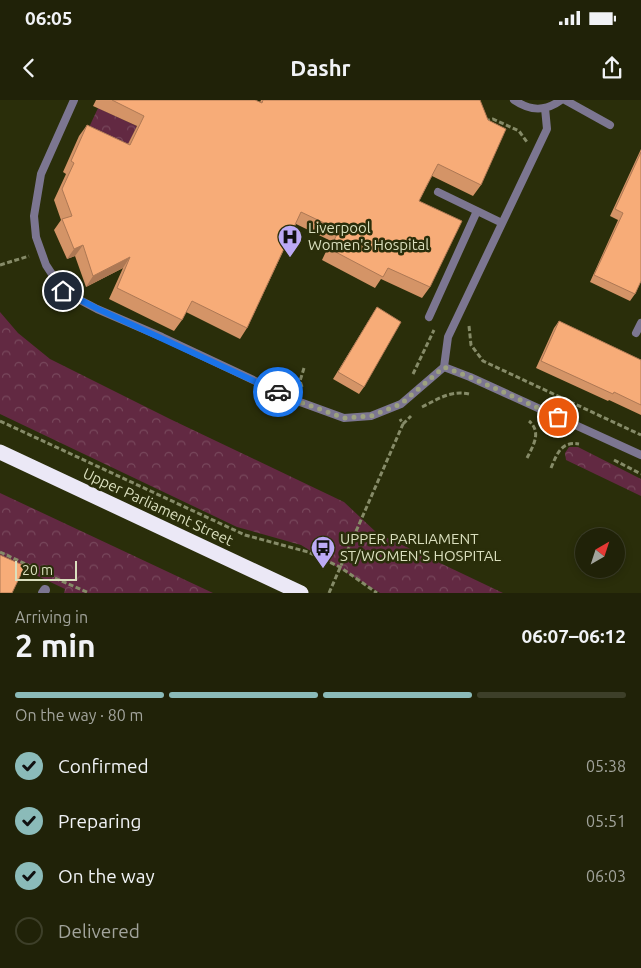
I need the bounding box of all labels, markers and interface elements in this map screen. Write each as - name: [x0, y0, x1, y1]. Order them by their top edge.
- text: 06:05: [25, 7, 73, 29]
- icon: back: [15, 54, 43, 82]
- icon: share: [598, 54, 626, 82]
- text: Dashr: [290, 55, 351, 80]
- place label: Liverpool Women's Hospital: [308, 219, 429, 253]
- hospital icon: Liverpool Women's Hospital: [277, 224, 303, 258]
- pin: [42, 270, 84, 312]
- icon: home: [49, 277, 77, 305]
- courier: [253, 367, 303, 417]
- icon: car: [264, 378, 292, 406]
- pin: [537, 396, 579, 438]
- icon: bag: [544, 403, 572, 431]
- street label: Upper Parliament Street: [80, 464, 236, 549]
- north arrow: [575, 528, 625, 578]
- map controls: [575, 528, 625, 578]
- place label: UPPER PARLIAMENT ST/WOMEN'S HOSPITAL: [340, 530, 501, 564]
- bus stop icon: UPPER PARLIAMENT ST/WOMEN'S HOSPITAL: [310, 535, 336, 569]
- scale bar: [15, 558, 78, 581]
- text: 20 m: [22, 562, 53, 578]
- text: Arriving in: [15, 608, 88, 626]
- text: 06:07–06:12: [521, 625, 626, 647]
- text: 2 min: [15, 627, 96, 663]
- text: On the way · 80 m: [15, 706, 143, 724]
- icon: check: [15, 752, 43, 780]
- text: Confirmed: [58, 755, 149, 777]
- text: 05:38: [586, 757, 626, 775]
- icon: check: [15, 807, 43, 835]
- text: Preparing: [58, 810, 142, 832]
- text: 05:51: [586, 812, 626, 830]
- icon: check: [15, 862, 43, 890]
- text: On the way: [58, 865, 155, 887]
- text: 06:03: [586, 867, 626, 885]
- text: Delivered: [58, 920, 140, 942]

